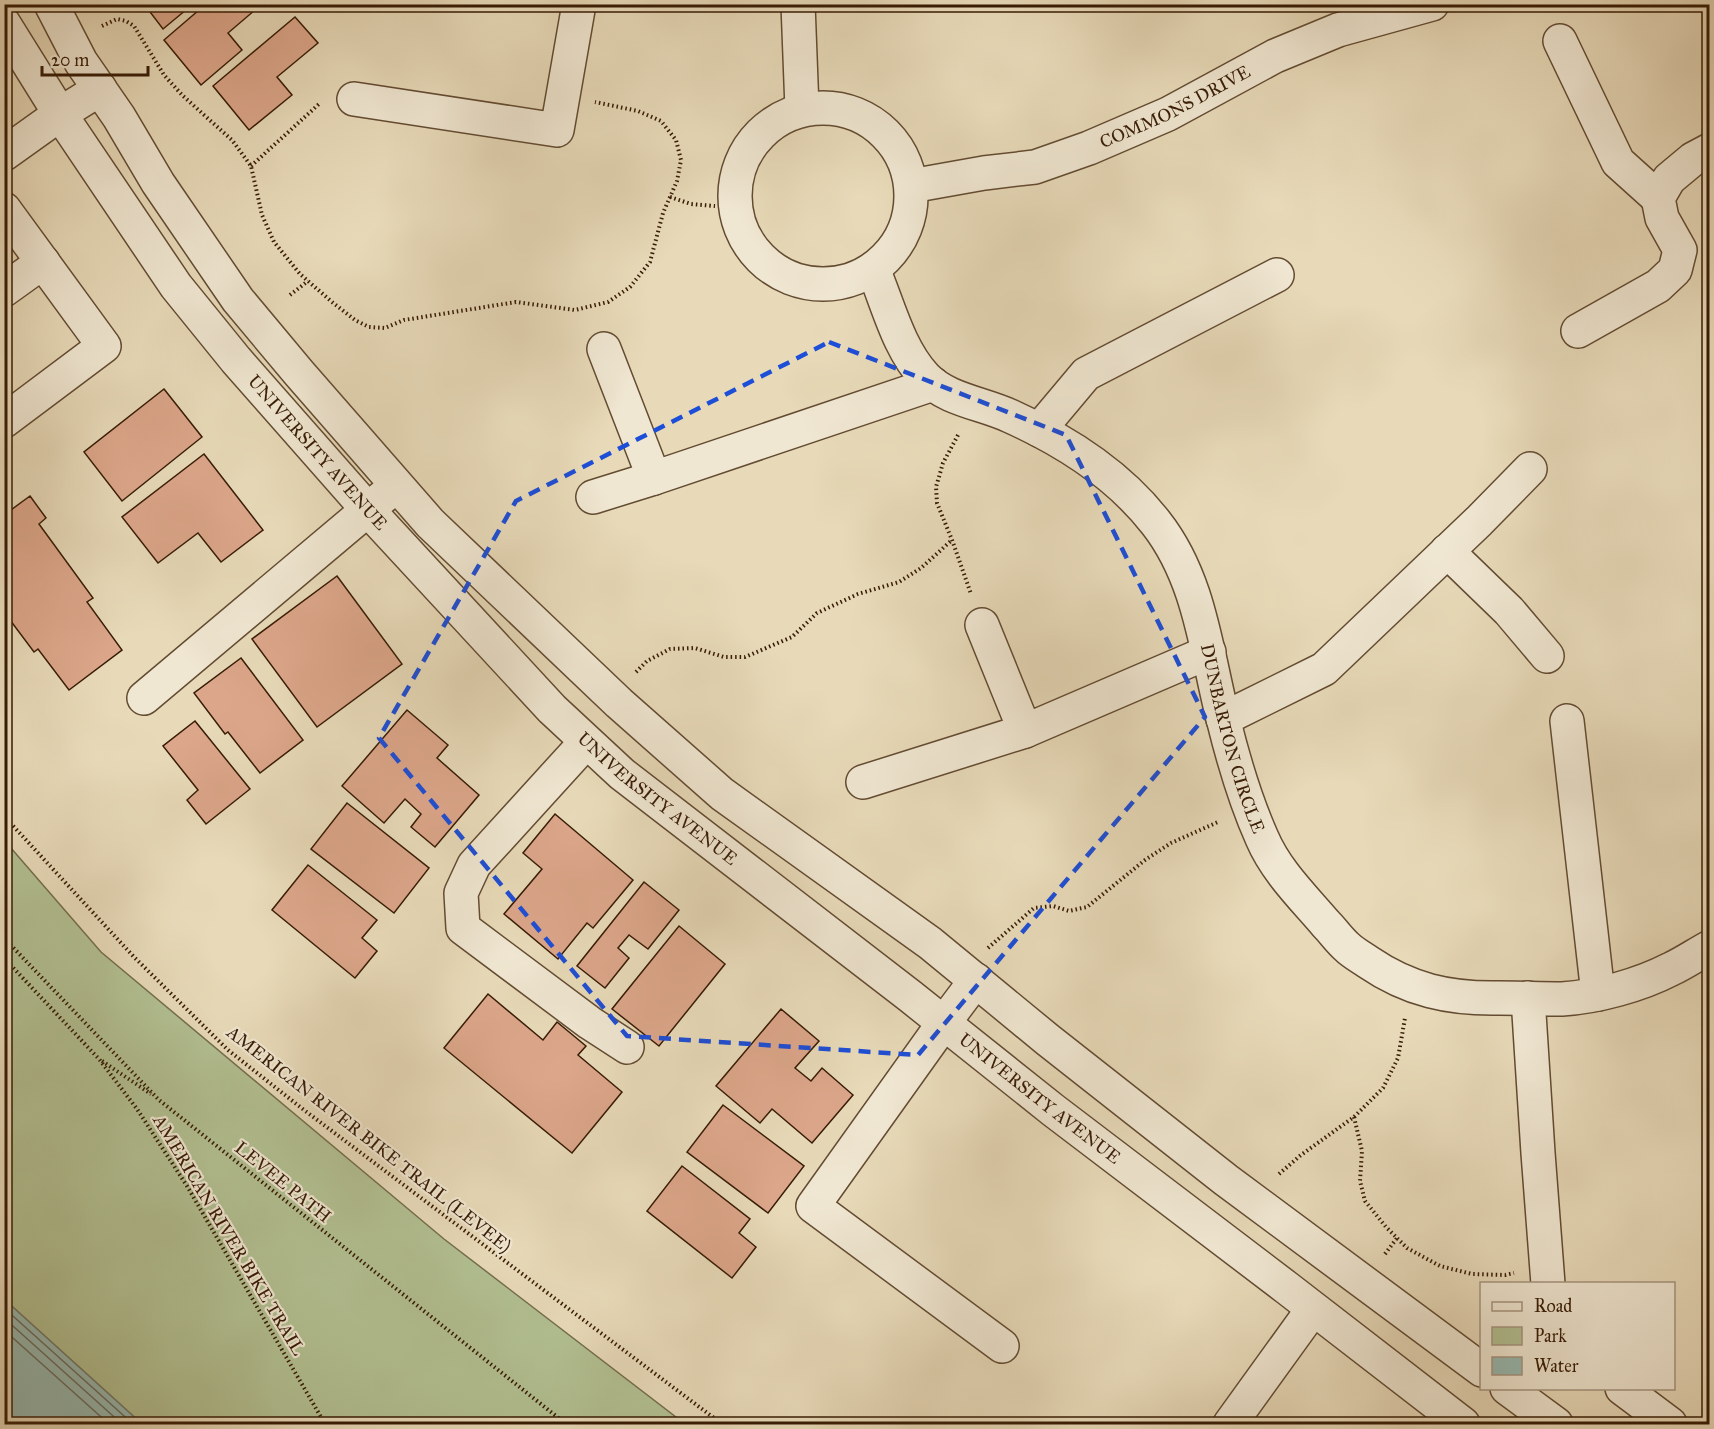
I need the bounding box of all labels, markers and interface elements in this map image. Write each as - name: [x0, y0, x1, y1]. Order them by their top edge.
- scale bar: [42, 39, 148, 77]
- text: 20 m: [51, 49, 89, 71]
- street label: COMMONS DRIVE: [1096, 60, 1254, 153]
- street label: UNIVERSITY AVENUE: [243, 370, 392, 535]
- street label: DUNBARTON CIRCLE: [1196, 642, 1270, 837]
- street label: UNIVERSITY AVENUE: [573, 727, 742, 870]
- street label: AMERICAN RIVER BIKE TRAIL (LEVEE): [222, 1021, 516, 1257]
- street label: UNIVERSITY AVENUE: [954, 1028, 1125, 1169]
- street label: AMERICAN RIVER BIKE TRAIL: [148, 1111, 310, 1359]
- street label: LEVEE PATH: [230, 1136, 336, 1228]
- legend: [1480, 1282, 1675, 1390]
- text: Road: [1534, 1295, 1572, 1317]
- text: Park: [1534, 1325, 1567, 1347]
- text: Water: [1534, 1355, 1579, 1377]

